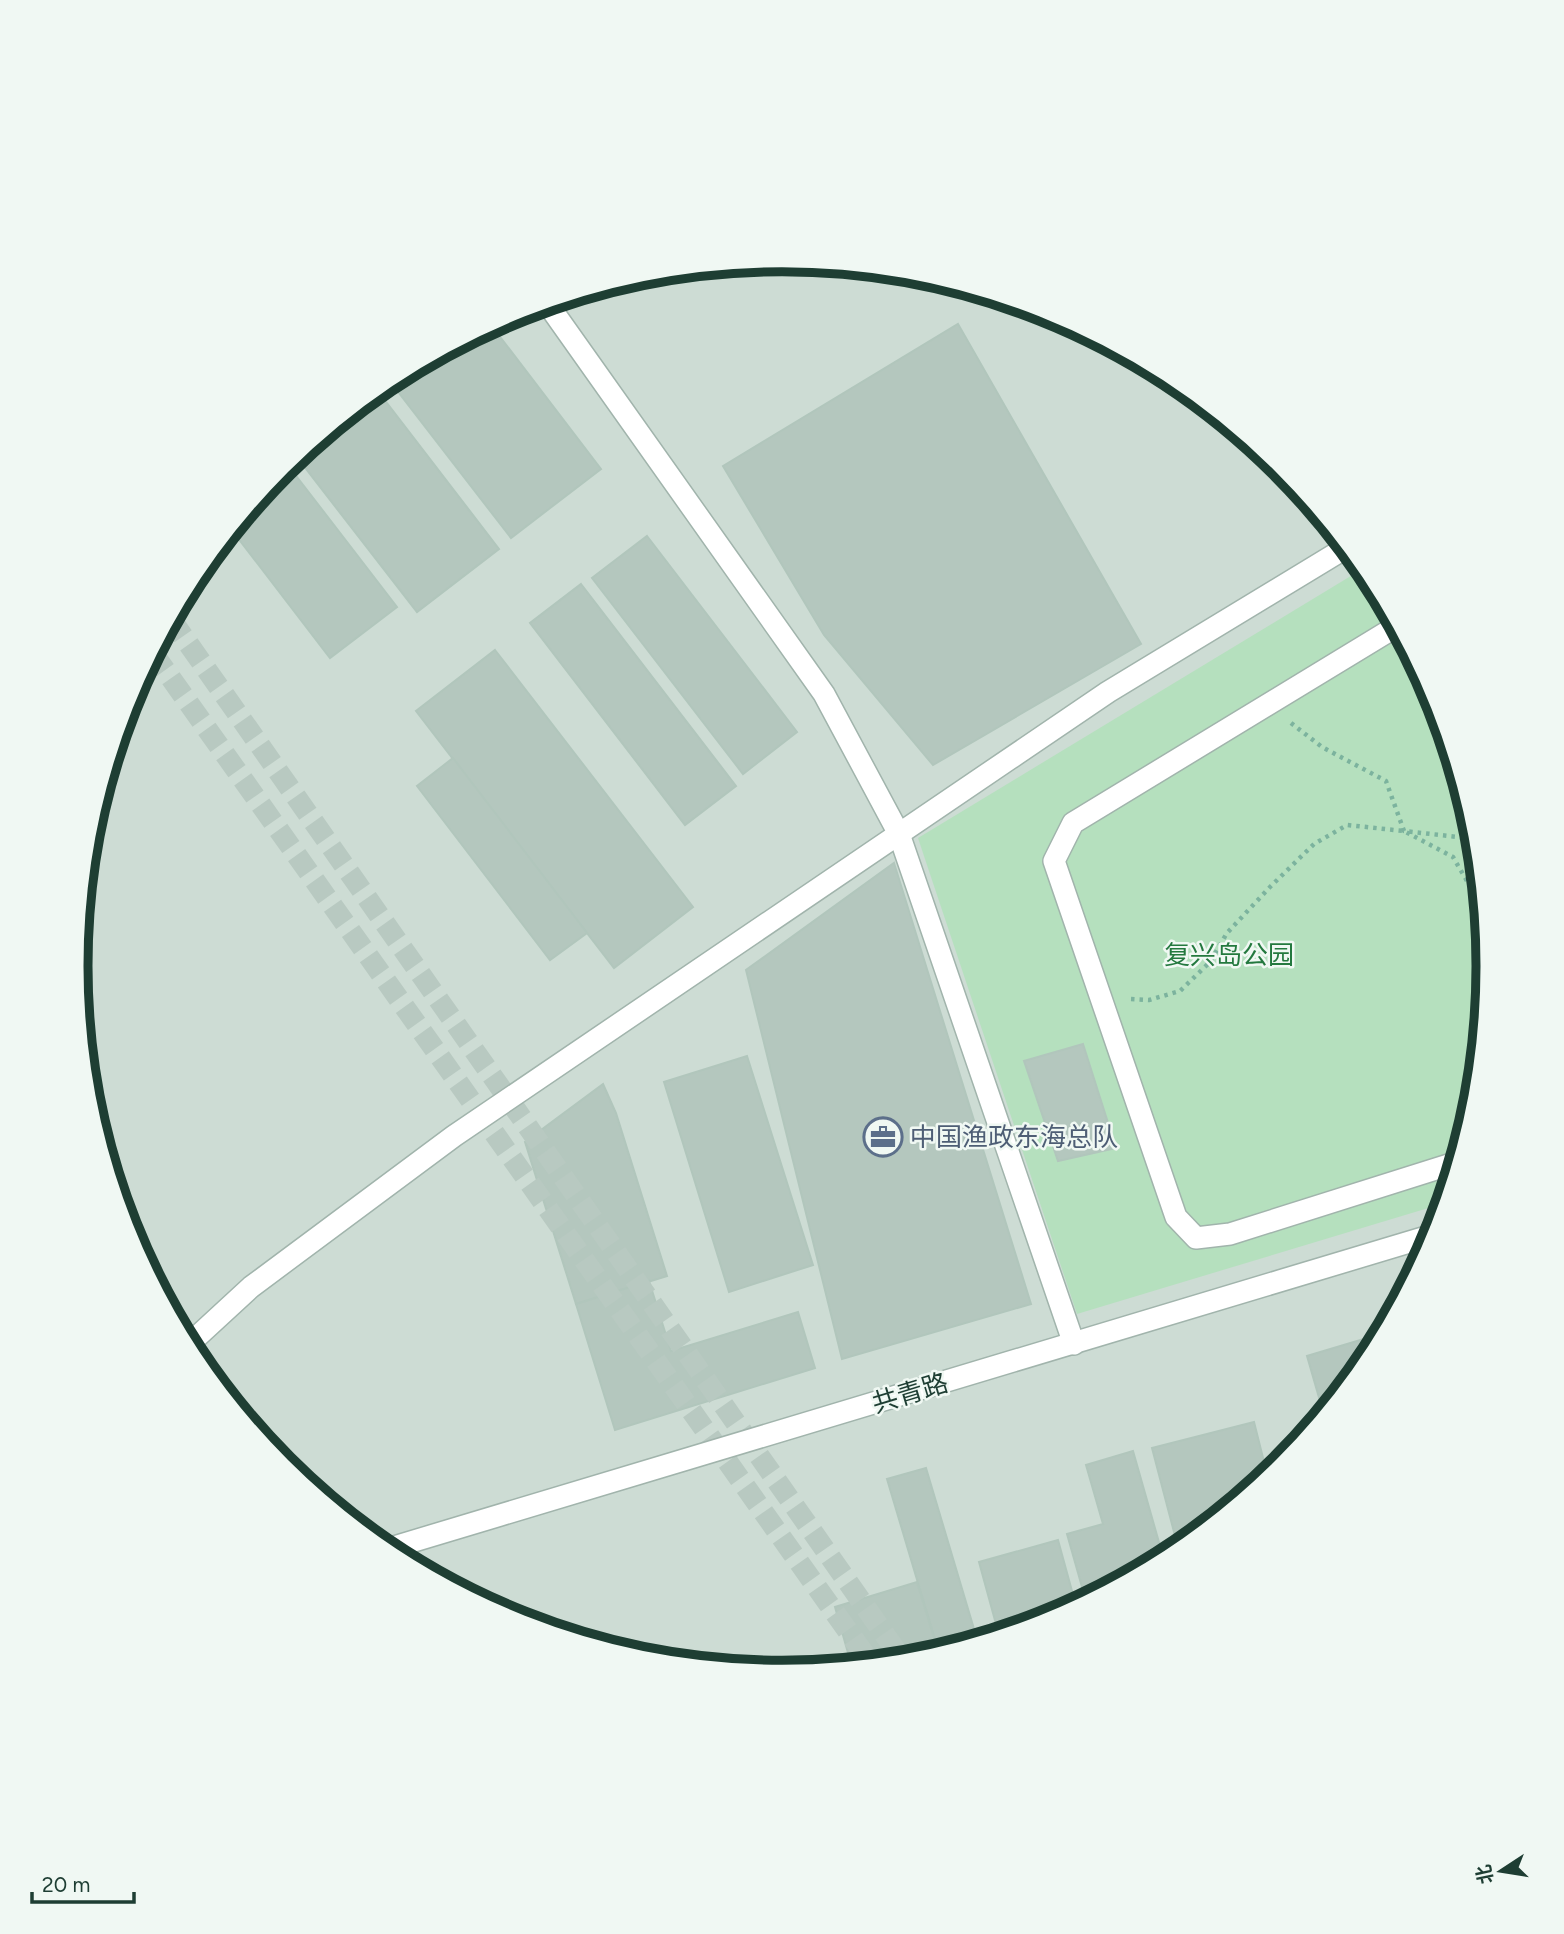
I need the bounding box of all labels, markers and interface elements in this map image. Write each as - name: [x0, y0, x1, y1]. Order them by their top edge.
- park label: 复兴岛公园: [1164, 939, 1294, 971]
- office icon: 中国渔政东海总队: [862, 1116, 904, 1158]
- place label: 中国渔政东海总队: [910, 1121, 1118, 1153]
- street label: 共青路: [868, 1366, 952, 1420]
- north arrow: [1466, 1836, 1536, 1906]
- scale bar: [32, 1860, 133, 1904]
- text: 北: [1472, 1863, 1498, 1886]
- text: 20 m: [42, 1872, 90, 1897]

